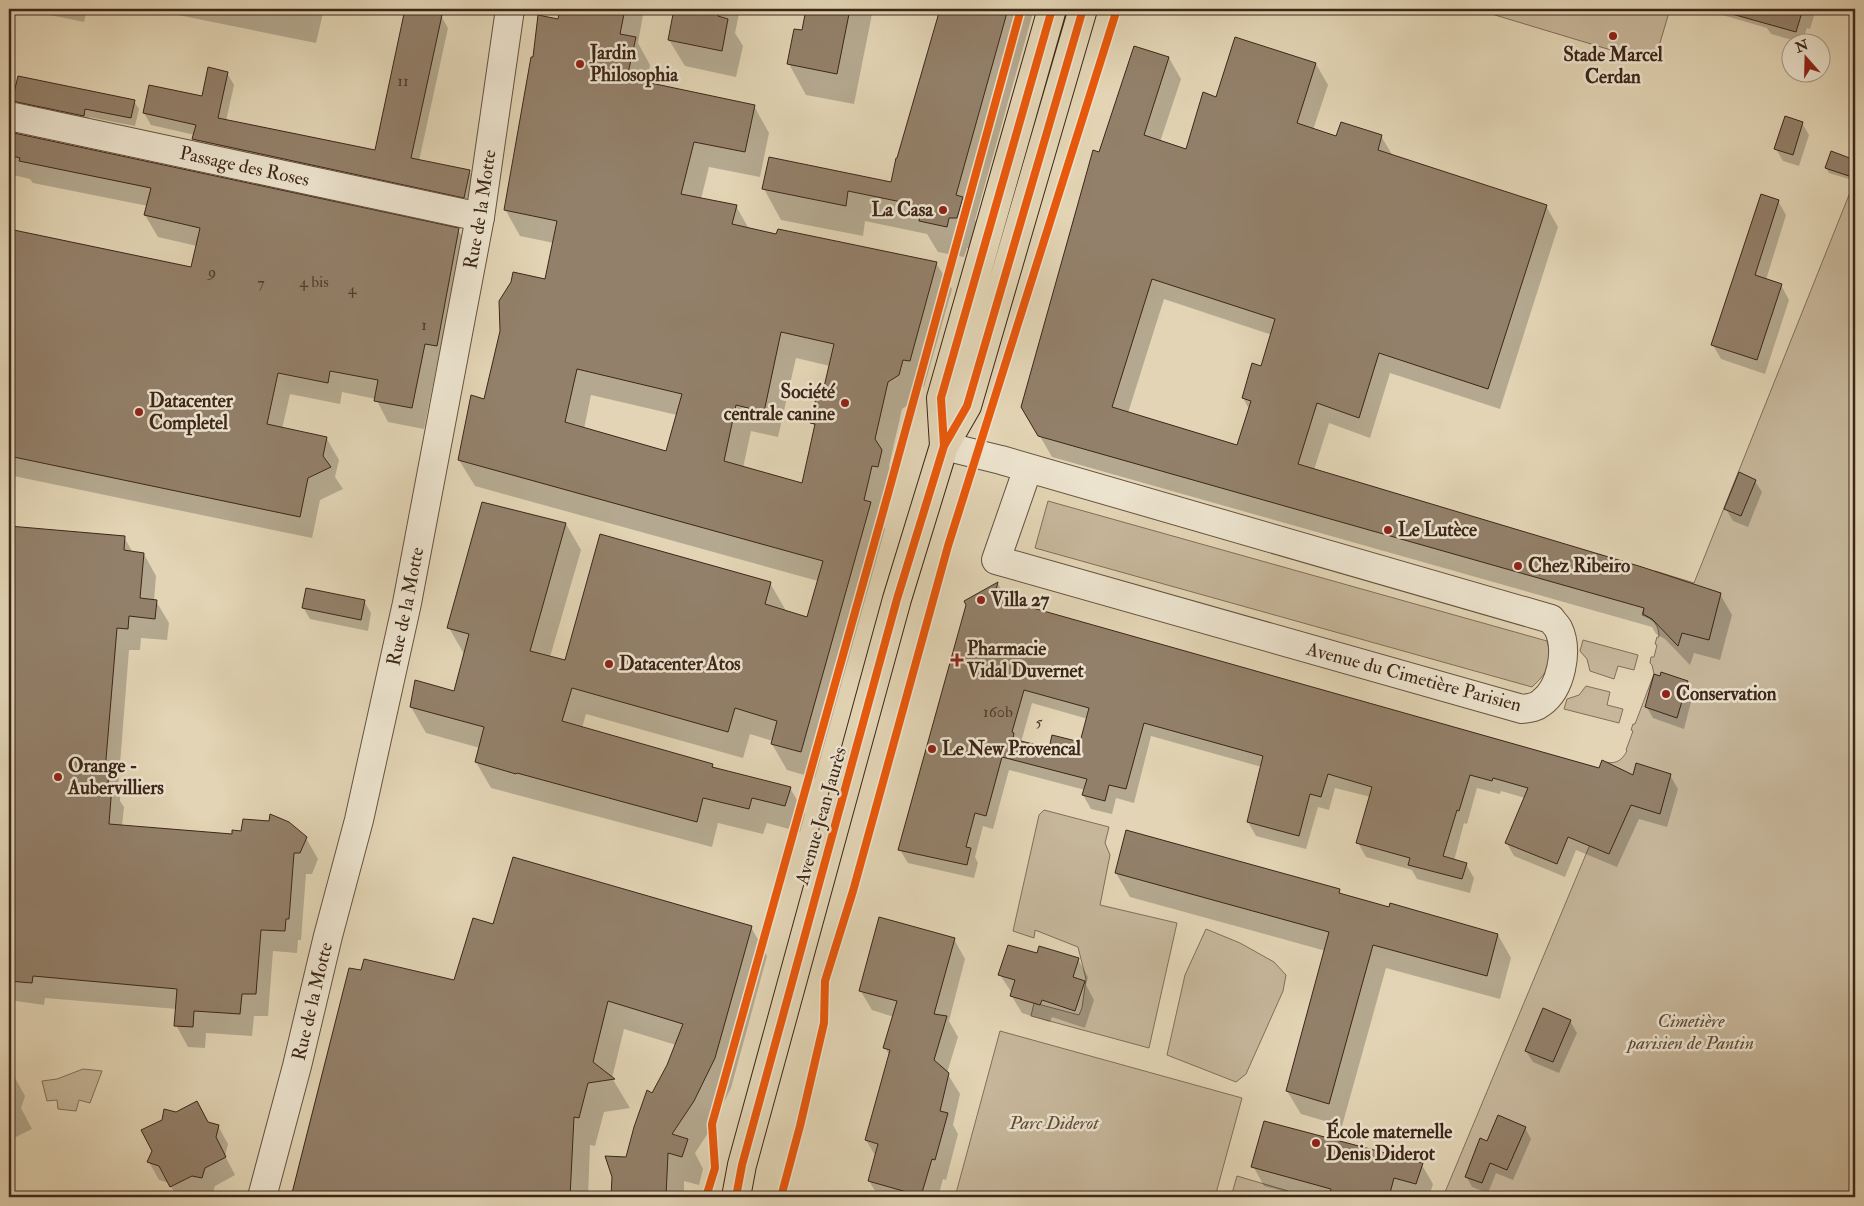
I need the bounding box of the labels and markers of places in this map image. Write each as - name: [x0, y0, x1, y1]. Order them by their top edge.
- marker: Stade Marcel Cerdan: [1607, 30, 1619, 42]
- place label: Jardin Philosophia: [589, 41, 679, 88]
- place label: Stade Marcel Cerdan: [1563, 43, 1663, 89]
- marker: Jardin Philosophia: [574, 58, 586, 70]
- place label: La Casa: [871, 198, 934, 222]
- marker: La Casa: [937, 204, 949, 216]
- place label: Société centrale canine: [724, 380, 836, 426]
- place label: Datacenter Completel: [149, 389, 234, 436]
- marker: Société centrale canine: [839, 397, 851, 409]
- marker: Datacenter Completel: [133, 406, 145, 418]
- place label: Le Lutèce: [1398, 518, 1477, 542]
- marker: Le Lutèce: [1382, 524, 1394, 536]
- place label: Chez Ribeiro: [1528, 554, 1630, 578]
- marker: Chez Ribeiro: [1512, 560, 1524, 572]
- place label: Villa 27: [990, 588, 1050, 612]
- marker: Villa 27: [975, 594, 987, 606]
- place label: Pharmacie Vidal Duvernet: [966, 637, 1084, 683]
- place label: Datacenter Atos: [619, 652, 741, 676]
- marker: Pharmacie Vidal Duvernet: [951, 654, 963, 666]
- marker: Datacenter Atos: [603, 658, 615, 670]
- place label: Conservation: [1676, 682, 1777, 706]
- marker: Conservation: [1660, 688, 1672, 700]
- place label: Le New Provencal: [942, 737, 1081, 761]
- marker: Le New Provencal: [926, 743, 938, 755]
- place label: Orange - Aubervilliers: [67, 754, 164, 800]
- marker: Orange - Aubervilliers: [52, 771, 64, 783]
- place label: École maternelle Denis Diderot: [1326, 1118, 1452, 1166]
- marker: École maternelle Denis Diderot: [1310, 1137, 1322, 1149]

